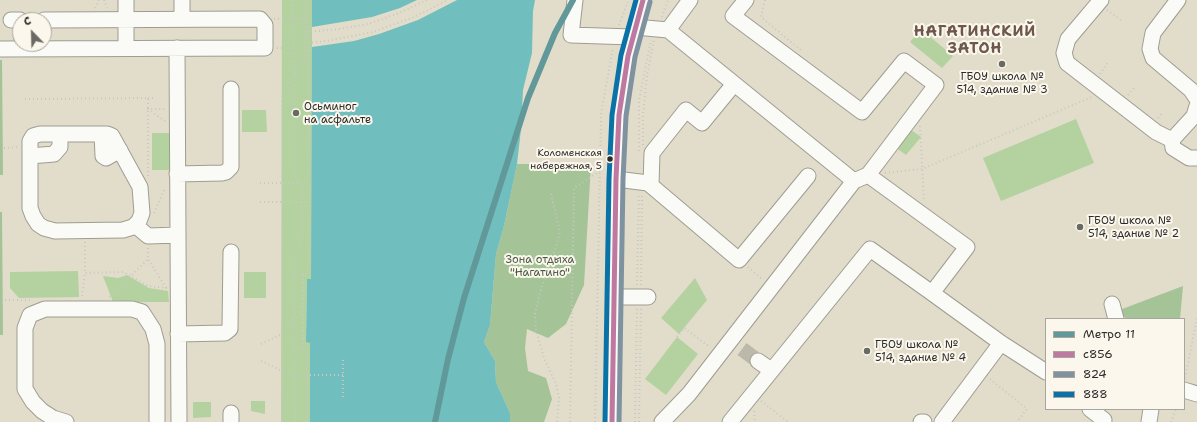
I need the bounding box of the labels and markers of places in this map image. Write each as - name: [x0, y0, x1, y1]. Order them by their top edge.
- marker: ГБОУ школа № 514, здание № 3: [997, 59, 1007, 69]
- place label: ГБОУ школа № 514, здание № 3: [956, 70, 1048, 96]
- place label: Осьминог на асфальте: [304, 100, 371, 126]
- marker: Осьминог на асфальте: [291, 108, 301, 118]
- place label: Коломенская набережная, 5: [530, 147, 602, 170]
- marker: Коломенская набережная, 5: [605, 154, 615, 164]
- place label: ГБОУ школа № 514, здание № 2: [1088, 214, 1179, 240]
- marker: ГБОУ школа № 514, здание № 2: [1075, 222, 1085, 232]
- place label: ГБОУ школа № 514, здание № 4: [875, 338, 966, 364]
- marker: ГБОУ школа № 514, здание № 4: [862, 346, 872, 356]

